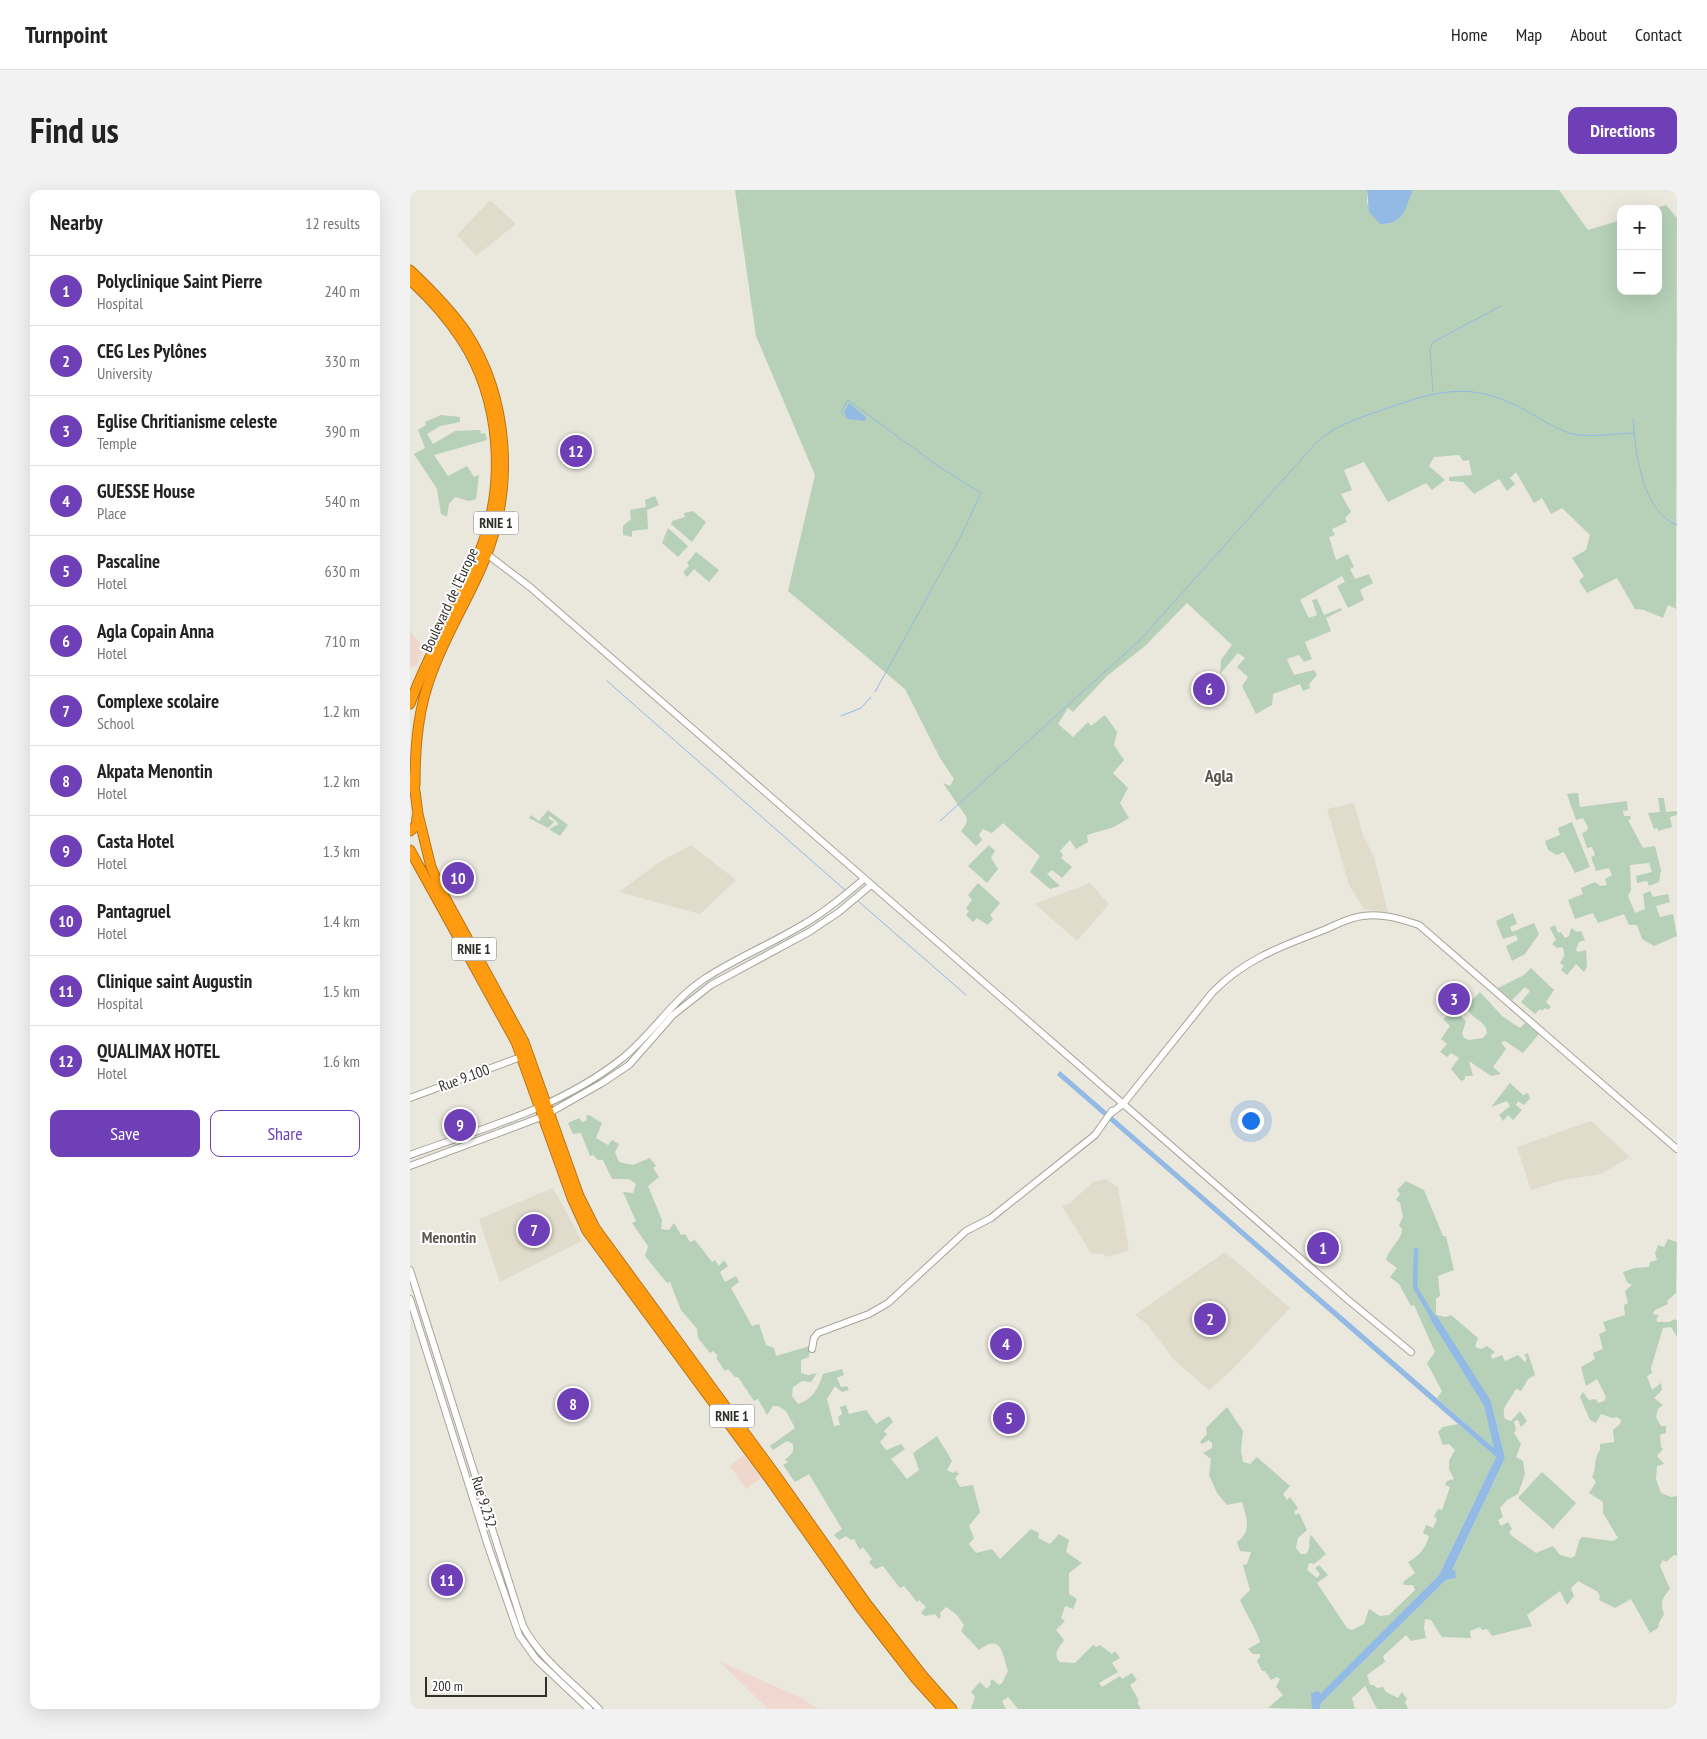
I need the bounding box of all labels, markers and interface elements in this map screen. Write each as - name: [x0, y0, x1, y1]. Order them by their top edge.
- text: Turnpoint: [25, 19, 107, 50]
- text: Home: [1451, 23, 1488, 46]
- text: Map: [1516, 23, 1542, 46]
- text: About: [1570, 23, 1607, 46]
- text: Contact: [1635, 23, 1682, 46]
- text: Find us: [30, 107, 119, 153]
- button: Directions: [1568, 107, 1677, 154]
- map controls: [1617, 205, 1662, 295]
- button: +: [1617, 205, 1662, 250]
- text: Nearby: [50, 209, 103, 236]
- text: 12 results: [305, 213, 360, 233]
- button: −: [1617, 250, 1662, 295]
- text: Polyclinique Saint Pierre: [97, 269, 262, 293]
- text: 1: [62, 281, 70, 301]
- text: 240 m: [325, 281, 360, 301]
- text: Hospital: [97, 293, 143, 313]
- text: CEG Les Pylônes: [97, 339, 207, 363]
- text: 2: [62, 351, 70, 371]
- text: 330 m: [325, 351, 360, 371]
- text: University: [97, 363, 152, 383]
- text: Eglise Chritianisme celeste: [97, 409, 277, 433]
- text: 3: [62, 421, 70, 441]
- text: 390 m: [325, 421, 360, 441]
- pin: 12: [560, 432, 592, 470]
- text: Temple: [97, 433, 137, 453]
- text: GUESSE House: [97, 479, 195, 503]
- text: 4: [62, 491, 70, 511]
- text: 540 m: [325, 491, 360, 511]
- text: Place: [97, 503, 126, 523]
- road number: RNIE 1: [474, 512, 518, 534]
- street label: Boulevard de l’Europe: [417, 544, 482, 655]
- text: Pascaline: [97, 549, 160, 573]
- text: 5: [62, 561, 70, 581]
- text: 630 m: [325, 561, 360, 581]
- text: Hotel: [97, 573, 127, 593]
- text: Agla Copain Anna: [97, 619, 214, 643]
- text: 6: [62, 631, 70, 651]
- text: 710 m: [325, 631, 360, 651]
- text: Hotel: [97, 643, 127, 663]
- pin: 6: [1193, 670, 1225, 708]
- text: Complexe scolaire: [97, 689, 219, 713]
- text: 7: [62, 701, 70, 721]
- text: 1.2 km: [323, 701, 360, 721]
- text: School: [97, 713, 134, 733]
- text: Akpata Menontin: [97, 759, 213, 783]
- district label: Agla: [1204, 764, 1233, 787]
- text: 8: [62, 771, 70, 791]
- text: 1.2 km: [323, 771, 360, 791]
- text: Hotel: [97, 783, 127, 803]
- text: Casta Hotel: [97, 829, 174, 853]
- text: 9: [62, 841, 70, 861]
- text: 1.3 km: [323, 841, 360, 861]
- text: Hotel: [97, 853, 127, 873]
- pin: 10: [442, 859, 474, 897]
- text: Pantagruel: [97, 899, 171, 923]
- text: 10: [58, 911, 74, 931]
- text: 1.4 km: [323, 911, 360, 931]
- text: Hotel: [97, 923, 127, 943]
- road number: RNIE 1: [452, 938, 496, 961]
- text: Clinique saint Augustin: [97, 969, 252, 993]
- pin: 3: [1438, 980, 1470, 1018]
- text: 11: [58, 981, 74, 1001]
- text: 1.5 km: [323, 981, 360, 1001]
- text: Hospital: [97, 993, 143, 1013]
- text: QUALIMAX HOTEL: [97, 1039, 220, 1063]
- text: 12: [58, 1051, 74, 1071]
- text: 1.6 km: [323, 1051, 360, 1071]
- street label: Rue 9.100: [436, 1059, 492, 1095]
- text: Hotel: [97, 1063, 127, 1083]
- pin: 9: [444, 1106, 476, 1144]
- your location: [1238, 1108, 1264, 1134]
- button: Save: [50, 1110, 200, 1157]
- button: Share: [210, 1110, 360, 1157]
- pin: 7: [518, 1211, 550, 1249]
- district label: Menontin: [422, 1227, 476, 1247]
- pin: 1: [1307, 1229, 1339, 1267]
- pin: 2: [1194, 1300, 1226, 1338]
- pin: 4: [990, 1325, 1022, 1363]
- pin: 8: [557, 1385, 589, 1423]
- pin: 5: [993, 1399, 1025, 1437]
- road number: RNIE 1: [710, 1404, 754, 1428]
- street label: Rue 9.232: [468, 1474, 501, 1530]
- pin: 11: [431, 1561, 463, 1599]
- scale bar: [425, 1674, 548, 1697]
- text: 200 m: [432, 1677, 463, 1695]

